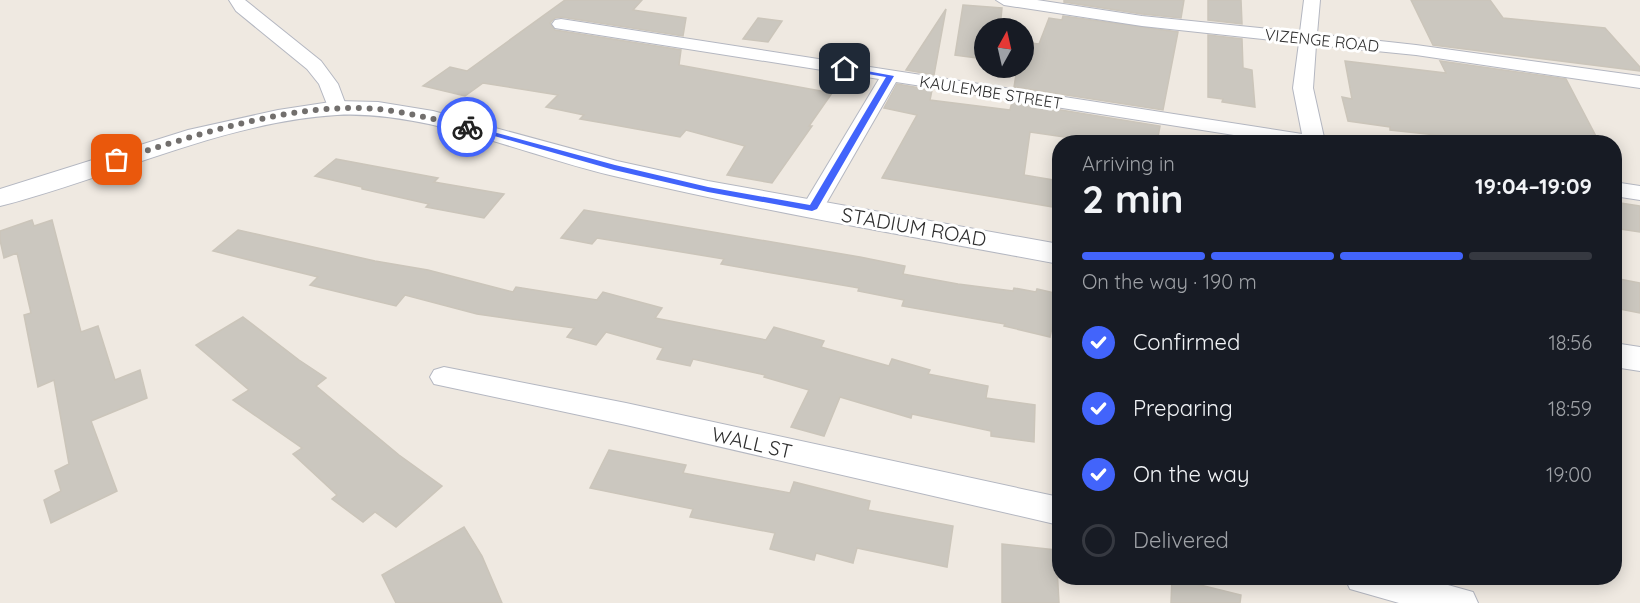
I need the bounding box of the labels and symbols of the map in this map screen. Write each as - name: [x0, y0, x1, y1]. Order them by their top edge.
- north arrow: [974, 18, 1034, 78]
- street label: VIZENGE ROAD: [1264, 24, 1380, 56]
- pin: [819, 43, 870, 94]
- street label: KAULEMBE STREET: [918, 71, 1064, 113]
- courier: [437, 97, 497, 157]
- pin: [91, 134, 142, 185]
- street label: STADIUM ROAD: [840, 201, 988, 252]
- street label: WALL ST: [709, 421, 795, 464]

